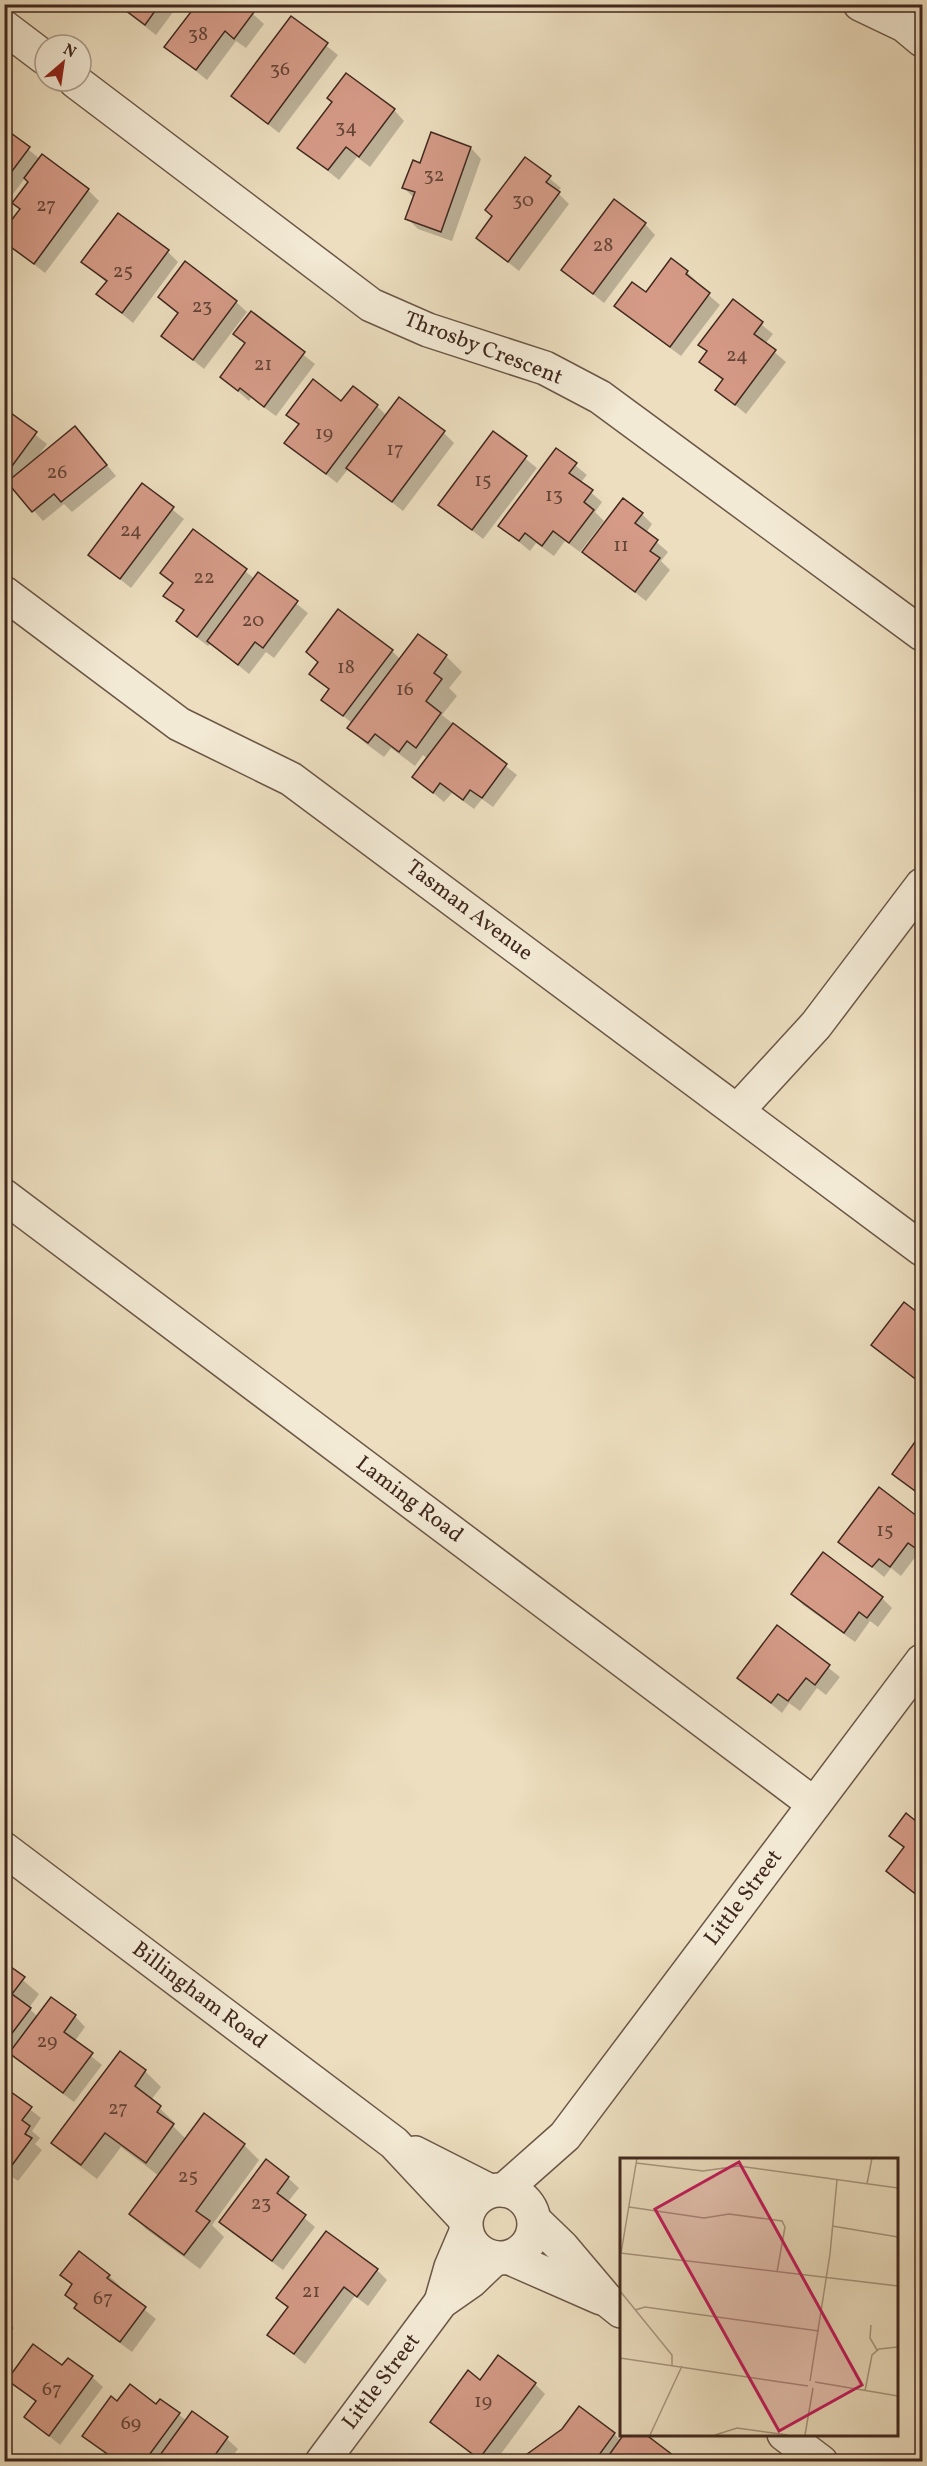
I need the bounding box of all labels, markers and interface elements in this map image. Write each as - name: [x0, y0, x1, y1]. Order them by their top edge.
- house number: 38: [188, 21, 208, 49]
- north arrow: [33, 33, 93, 93]
- text: N: [59, 39, 80, 64]
- house number: 36: [270, 56, 290, 84]
- house number: 34: [335, 114, 357, 142]
- house number: 32: [424, 162, 445, 190]
- house number: 30: [512, 187, 534, 215]
- house number: 27: [36, 192, 56, 220]
- house number: 28: [593, 232, 613, 260]
- house number: 25: [113, 258, 133, 286]
- house number: 23: [192, 293, 212, 321]
- street label: Throsby Crescent: [399, 304, 567, 394]
- house number: 24: [726, 342, 748, 370]
- house number: 21: [254, 351, 272, 379]
- house number: 19: [315, 420, 333, 448]
- house number: 17: [386, 436, 404, 464]
- house number: 26: [47, 459, 67, 487]
- house number: 15: [474, 467, 492, 495]
- house number: 13: [545, 482, 563, 510]
- house number: 24: [120, 517, 142, 545]
- house number: 11: [613, 532, 629, 560]
- house number: 22: [193, 564, 215, 592]
- house number: 20: [242, 607, 264, 635]
- house number: 18: [337, 654, 355, 682]
- house number: 16: [396, 676, 414, 704]
- street label: Tasman Avenue: [399, 853, 539, 969]
- street label: Laming Road: [349, 1449, 469, 1551]
- house number: 15: [876, 1517, 894, 1545]
- street label: Little Street: [698, 1843, 791, 1953]
- street label: Billingham Road: [125, 1935, 273, 2057]
- house number: 29: [37, 2028, 57, 2056]
- house number: 27: [108, 2095, 128, 2123]
- inset map: [620, 2158, 897, 2436]
- house number: 25: [178, 2163, 198, 2191]
- house number: 23: [251, 2190, 271, 2218]
- house number: 21: [302, 2278, 320, 2306]
- house number: 67: [93, 2285, 113, 2313]
- street label: Little Street: [336, 2327, 429, 2437]
- house number: 67: [42, 2376, 62, 2404]
- house number: 19: [474, 2388, 492, 2416]
- house number: 69: [121, 2410, 141, 2438]

